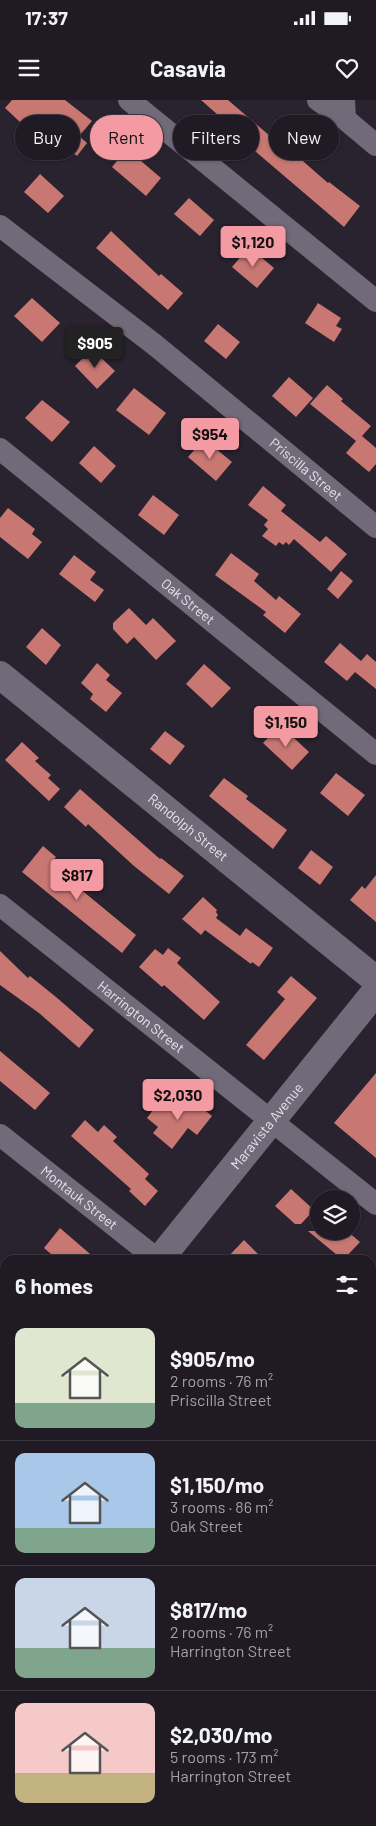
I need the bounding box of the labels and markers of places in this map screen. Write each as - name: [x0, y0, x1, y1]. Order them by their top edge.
- pin: $1,120: [212, 226, 294, 268]
- pin: $905: [65, 326, 125, 369]
- pin: $954: [180, 418, 240, 460]
- pin: $1,150: [245, 706, 327, 748]
- pin: $817: [47, 858, 107, 901]
- pin: $2,030: [137, 1078, 219, 1121]

